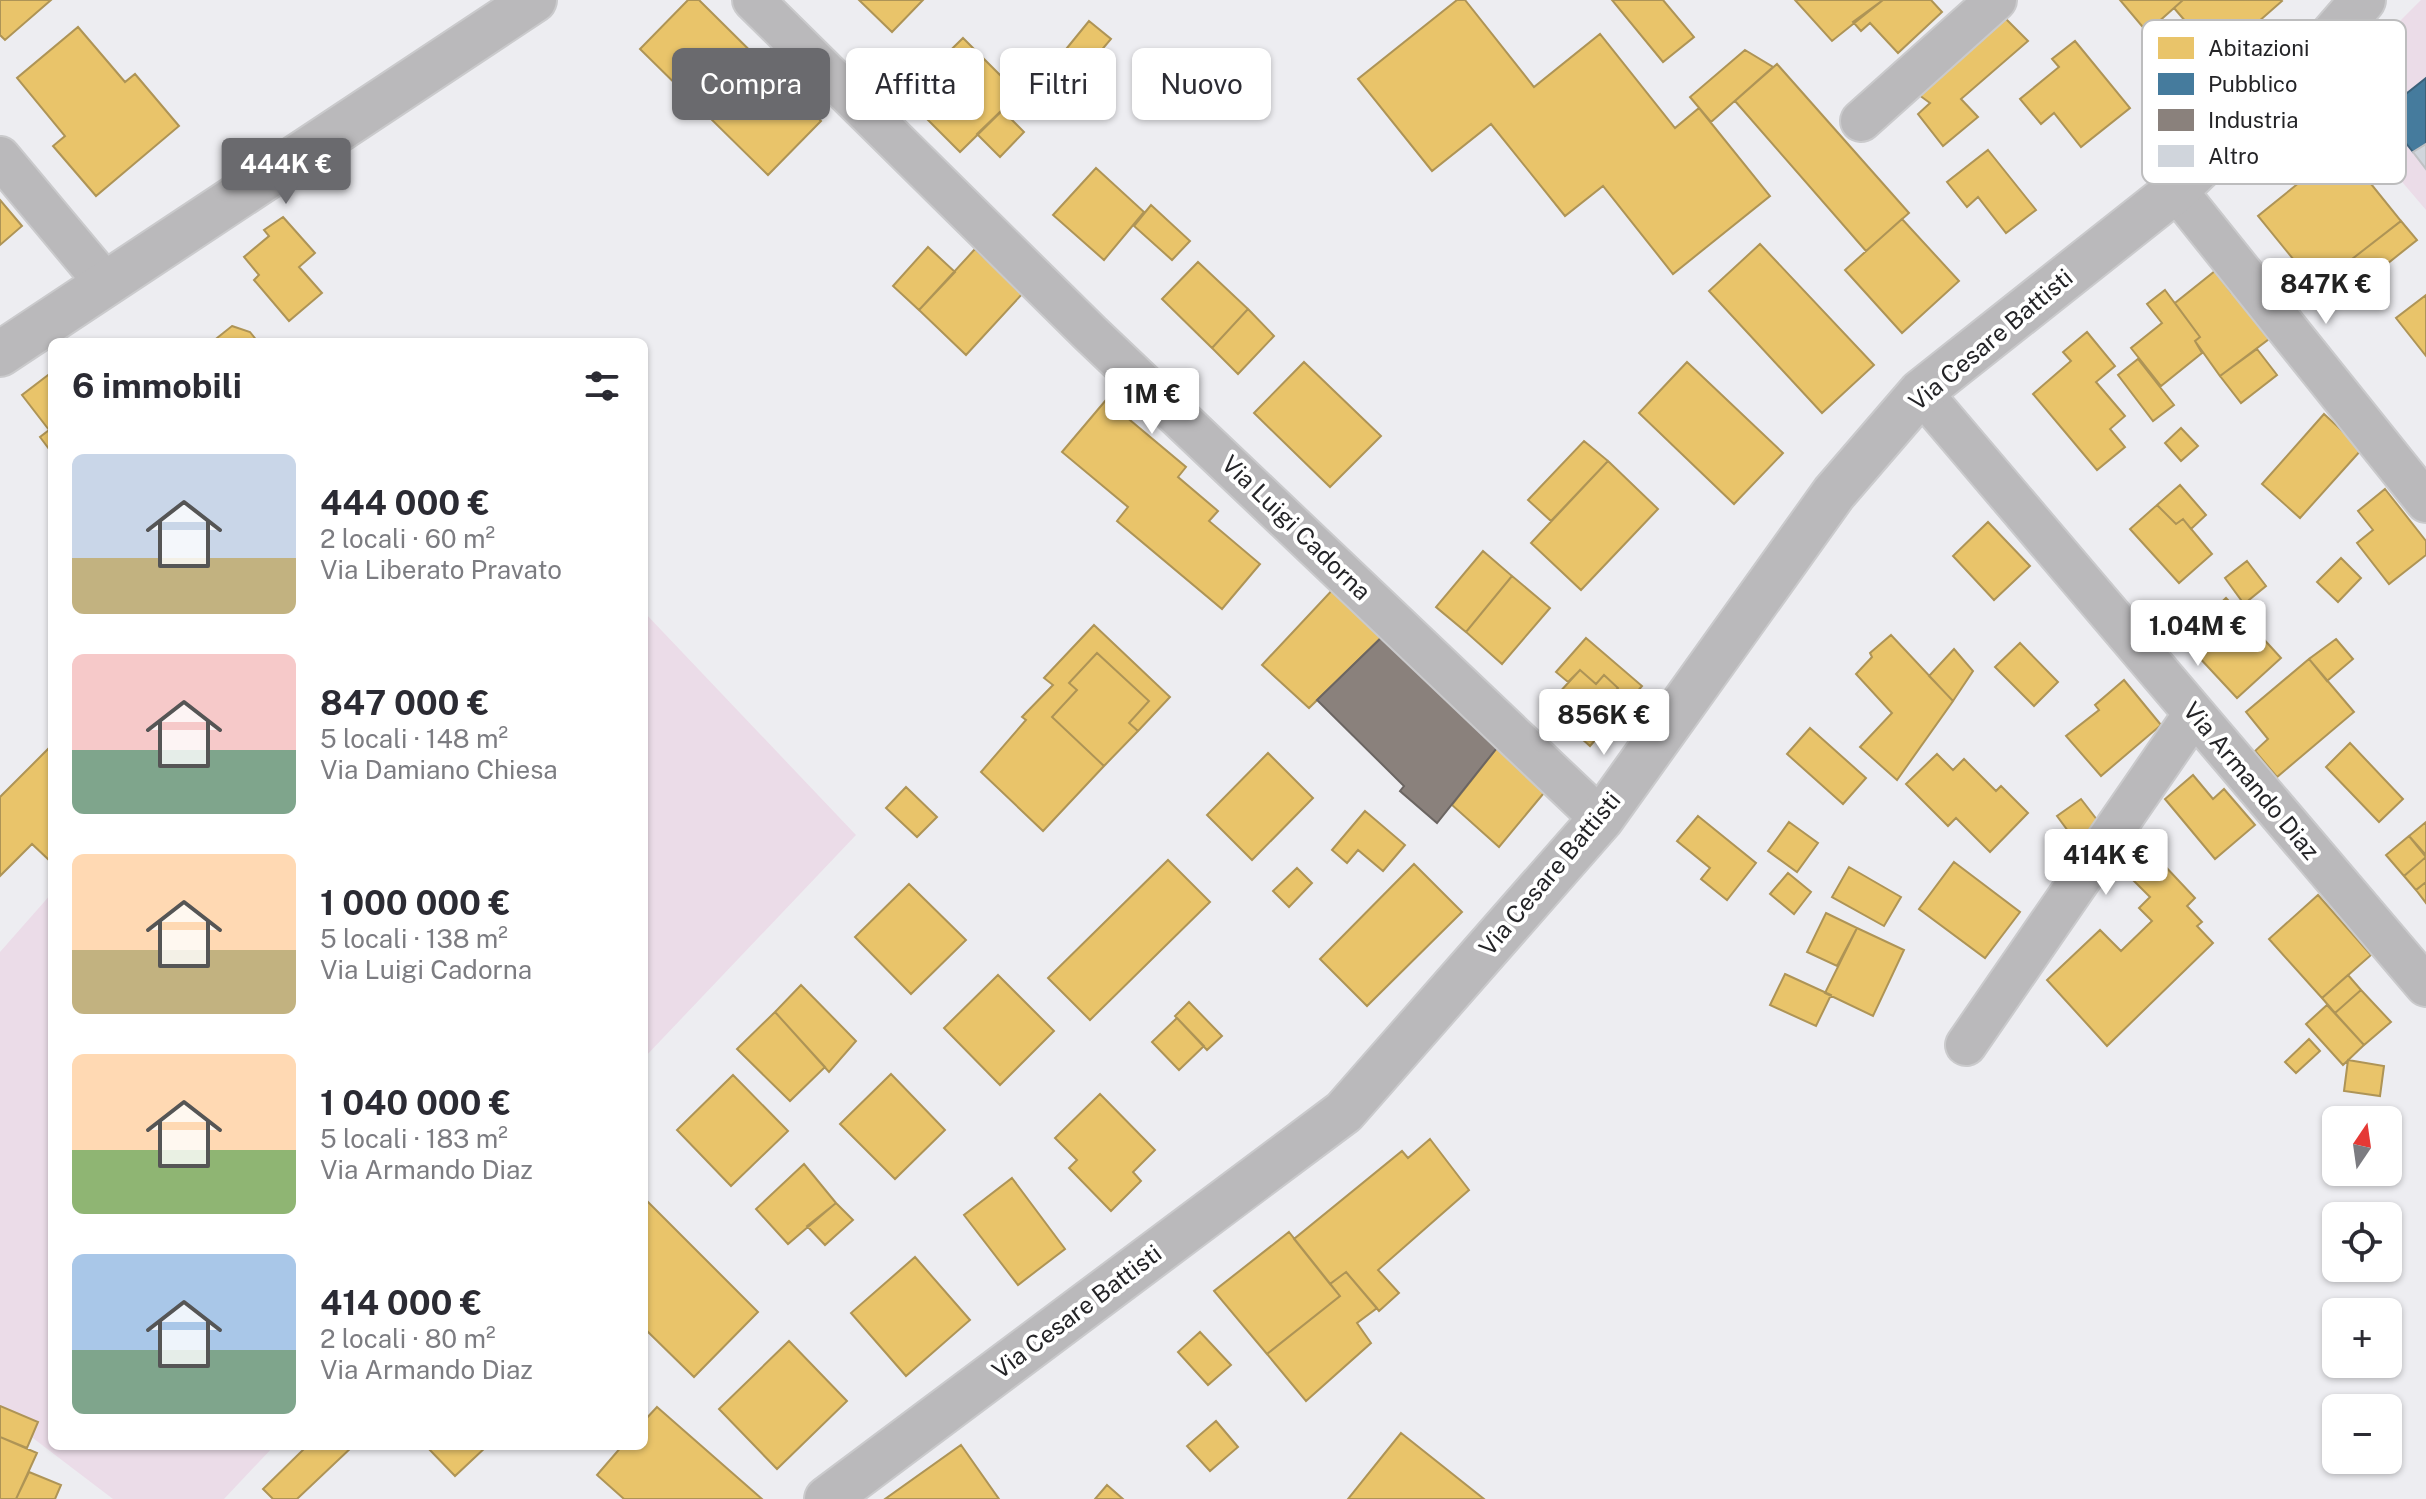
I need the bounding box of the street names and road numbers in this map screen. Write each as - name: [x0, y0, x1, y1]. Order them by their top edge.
- street label: Via Cesare Battisti: [1903, 263, 2078, 416]
- street label: Via Luigi Cadorna: [1217, 449, 1377, 605]
- street label: Via Armando Diaz: [2178, 696, 2326, 865]
- street label: Via Cesare Battisti: [1473, 786, 1626, 961]
- street label: Via Cesare Battisti: [986, 1238, 1166, 1384]

